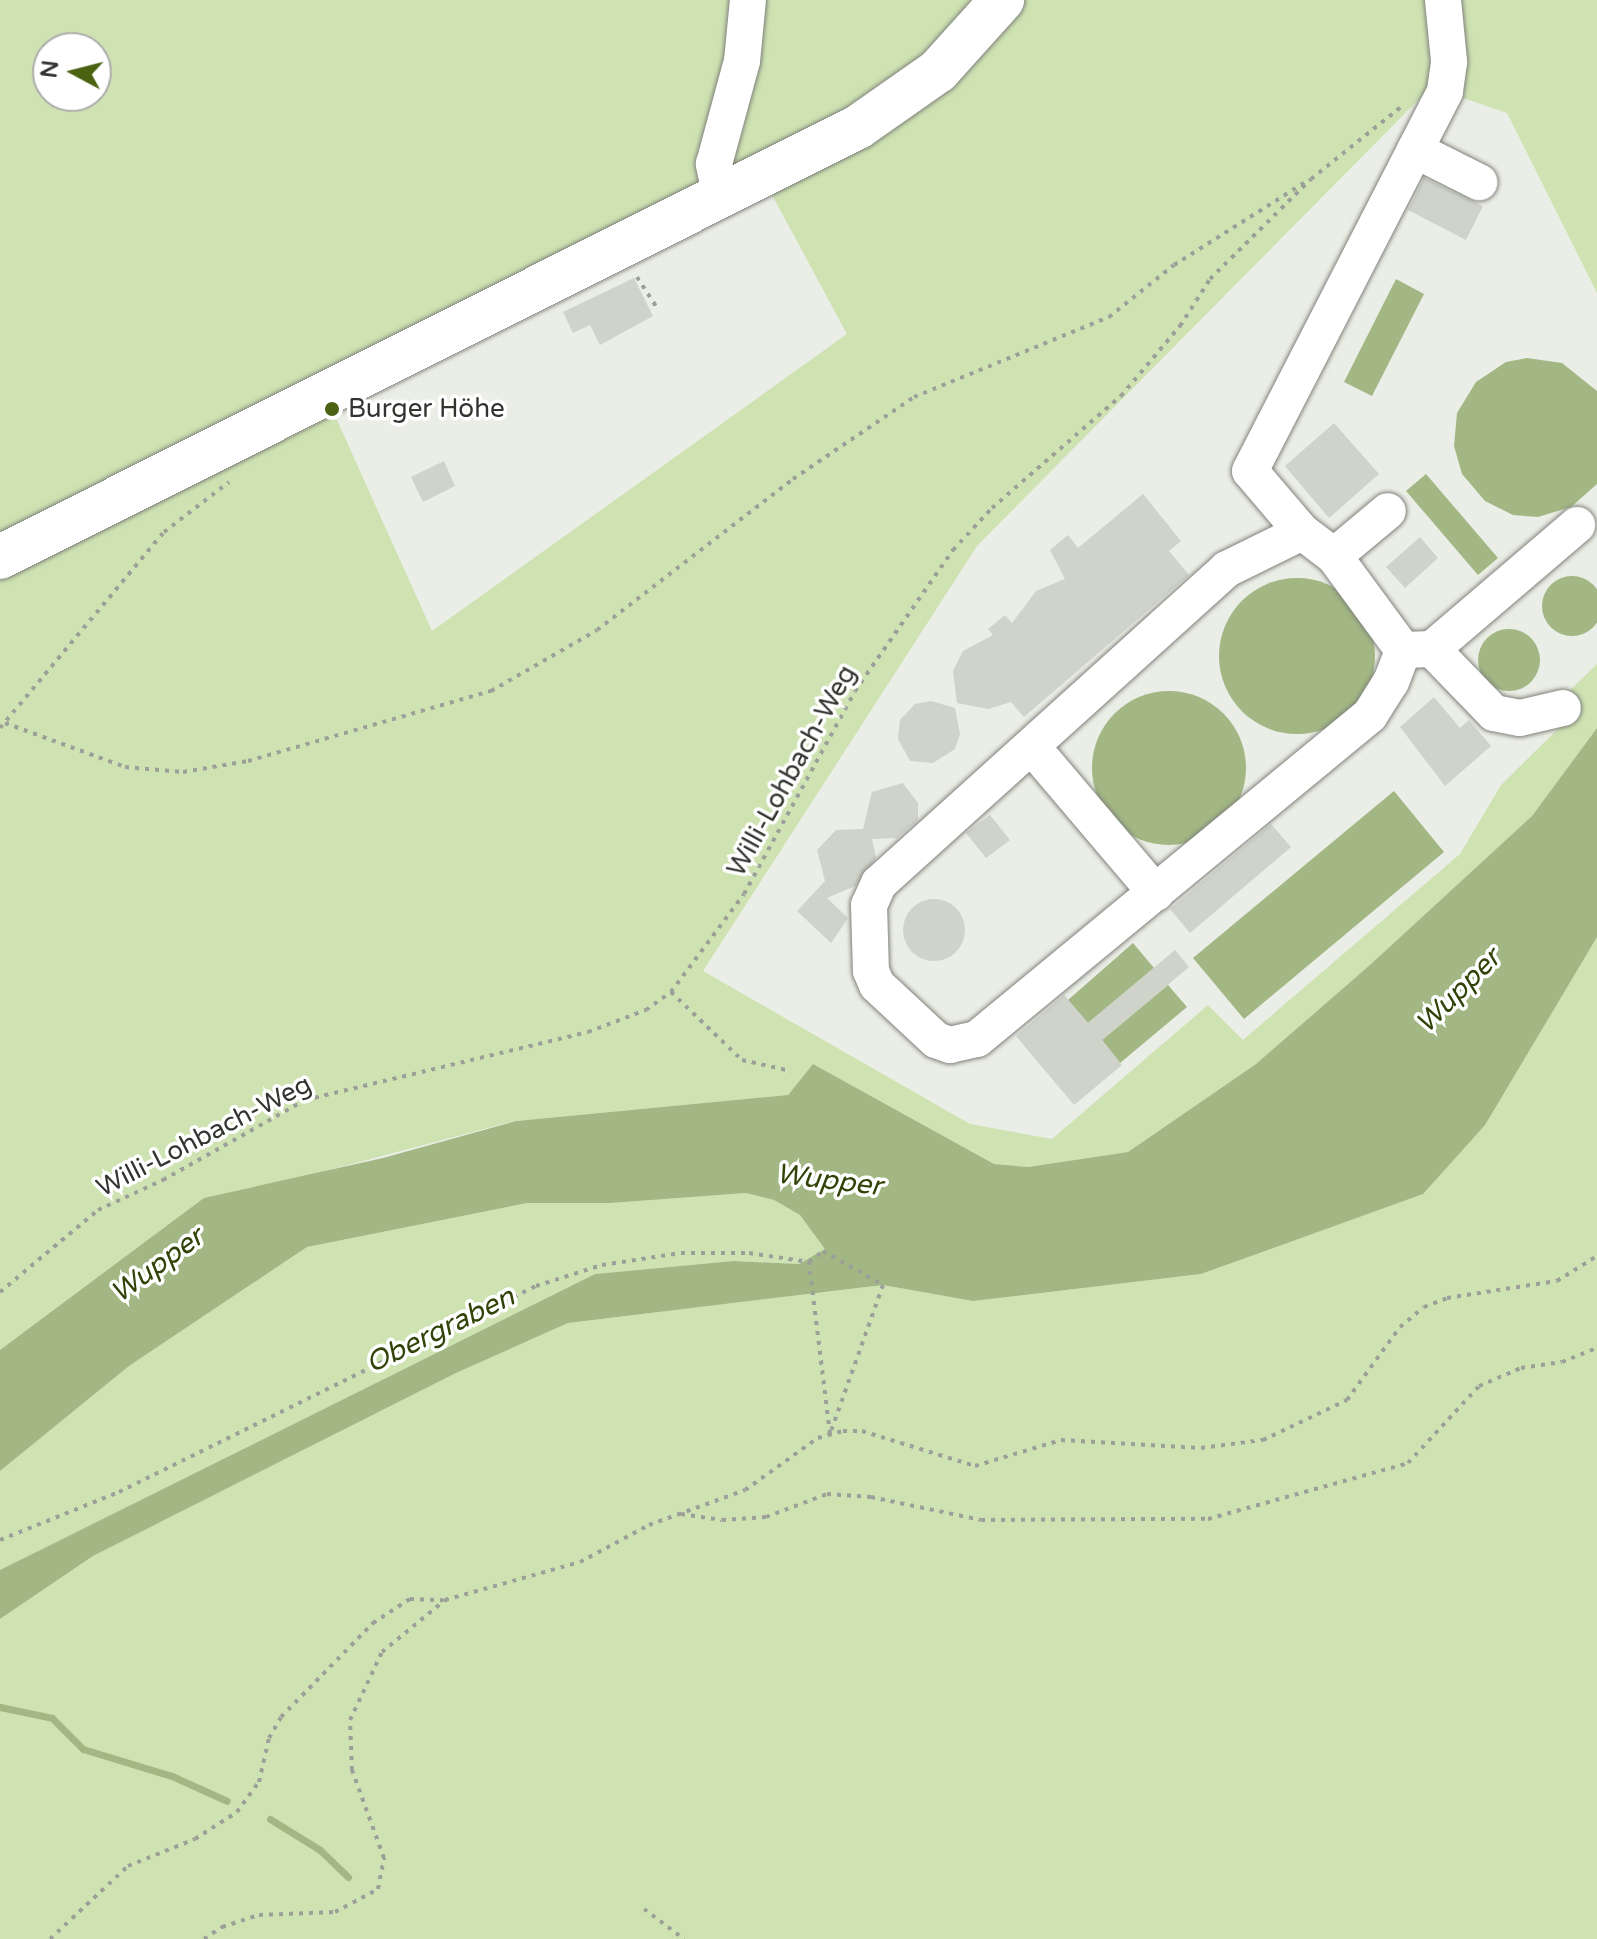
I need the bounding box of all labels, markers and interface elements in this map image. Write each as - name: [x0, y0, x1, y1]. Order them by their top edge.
- north arrow: [32, 32, 112, 112]
- text: N: [36, 59, 64, 80]
- place label: Burger Höhe: [348, 393, 505, 425]
- marker: Burger Höhe: [323, 400, 341, 418]
- street label: Willi-Lohbach-Weg: [721, 660, 863, 882]
- water label: Wupper: [1409, 942, 1507, 1040]
- street label: Willi-Lohbach-Weg: [91, 1068, 317, 1204]
- water label: Wupper: [774, 1157, 884, 1203]
- water label: Wupper: [104, 1220, 210, 1310]
- water label: Obergraben: [360, 1280, 520, 1380]

